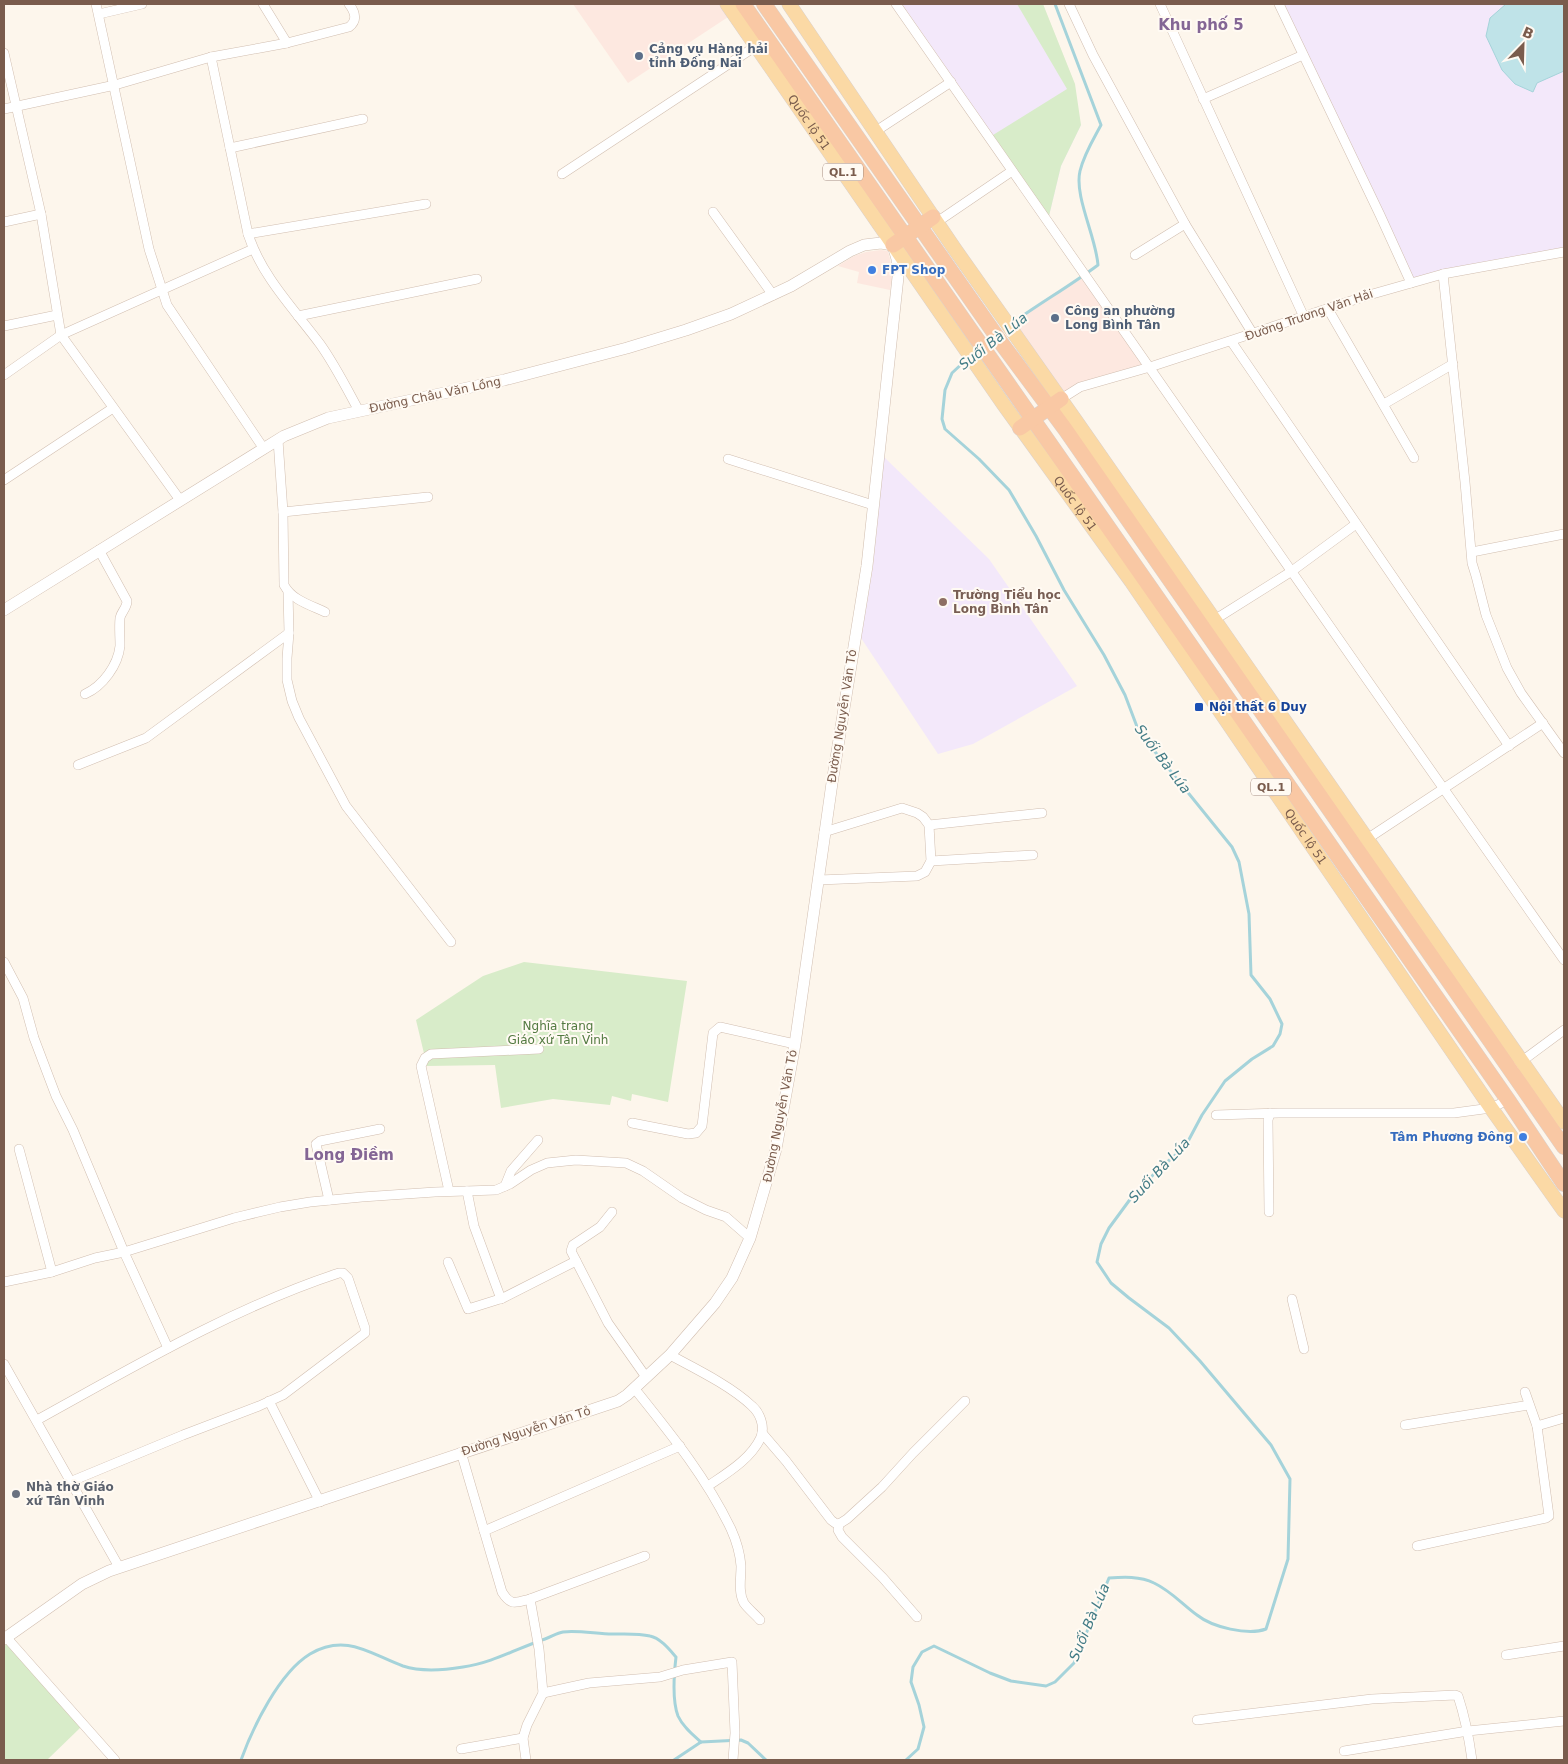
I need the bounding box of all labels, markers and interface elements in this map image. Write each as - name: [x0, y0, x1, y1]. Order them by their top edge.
- district label: Khu phố 5: [1158, 15, 1244, 34]
- north arrow: [1498, 20, 1548, 70]
- text: B: [1520, 24, 1536, 42]
- place label: Cảng vụ Hàng hải tỉnh Đồng Nai: [649, 42, 768, 70]
- marker: Cảng vụ Hàng hải tỉnh Đồng Nai: [633, 50, 645, 62]
- street label: Quốc lộ 51: [785, 92, 833, 153]
- road number: QL.1: [823, 163, 863, 180]
- place label: FPT Shop: [882, 263, 946, 277]
- marker: FPT Shop: [866, 264, 878, 276]
- street label: Đường Trương Văn Hải: [1243, 286, 1375, 344]
- place label: Công an phường Long Bình Tân: [1065, 304, 1175, 332]
- water label: Suối Bà Lúa: [956, 309, 1030, 373]
- marker: Công an phường Long Bình Tân: [1049, 312, 1061, 324]
- street label: Đường Châu Văn Lồng: [368, 374, 502, 416]
- street label: Quốc lộ 51: [1051, 473, 1100, 534]
- place label: Trường Tiểu học Long Bình Tân: [953, 587, 1061, 616]
- marker: Trường Tiểu học Long Bình Tân: [937, 596, 949, 608]
- street label: Đường Nguyễn Văn Tỏ: [825, 648, 859, 784]
- place label: Nội thất 6 Duy: [1209, 700, 1307, 714]
- marker: Nội thất 6 Duy: [1193, 701, 1205, 713]
- water label: Suối Bà Lúa: [1132, 721, 1194, 797]
- road number: QL.1: [1251, 779, 1291, 796]
- street label: Quốc lộ 51: [1282, 806, 1330, 867]
- park label: Nghĩa trang Giáo xứ Tân Vinh: [508, 1019, 608, 1047]
- street label: Đường Nguyễn Văn Tỏ: [760, 1048, 800, 1184]
- place label: Tâm Phương Đông: [1390, 1130, 1513, 1144]
- marker: Tâm Phương Đông: [1517, 1131, 1529, 1143]
- water label: Suối Bà Lúa: [1125, 1134, 1193, 1206]
- district label: Long Điềm: [304, 1145, 394, 1164]
- street label: Đường Nguyễn Văn Tỏ: [460, 1403, 592, 1459]
- place label: Nhà thờ Giáo xứ Tân Vinh: [26, 1480, 114, 1508]
- marker: Nhà thờ Giáo xứ Tân Vinh: [10, 1488, 22, 1500]
- water label: Suối Bà Lúa: [1066, 1581, 1112, 1663]

